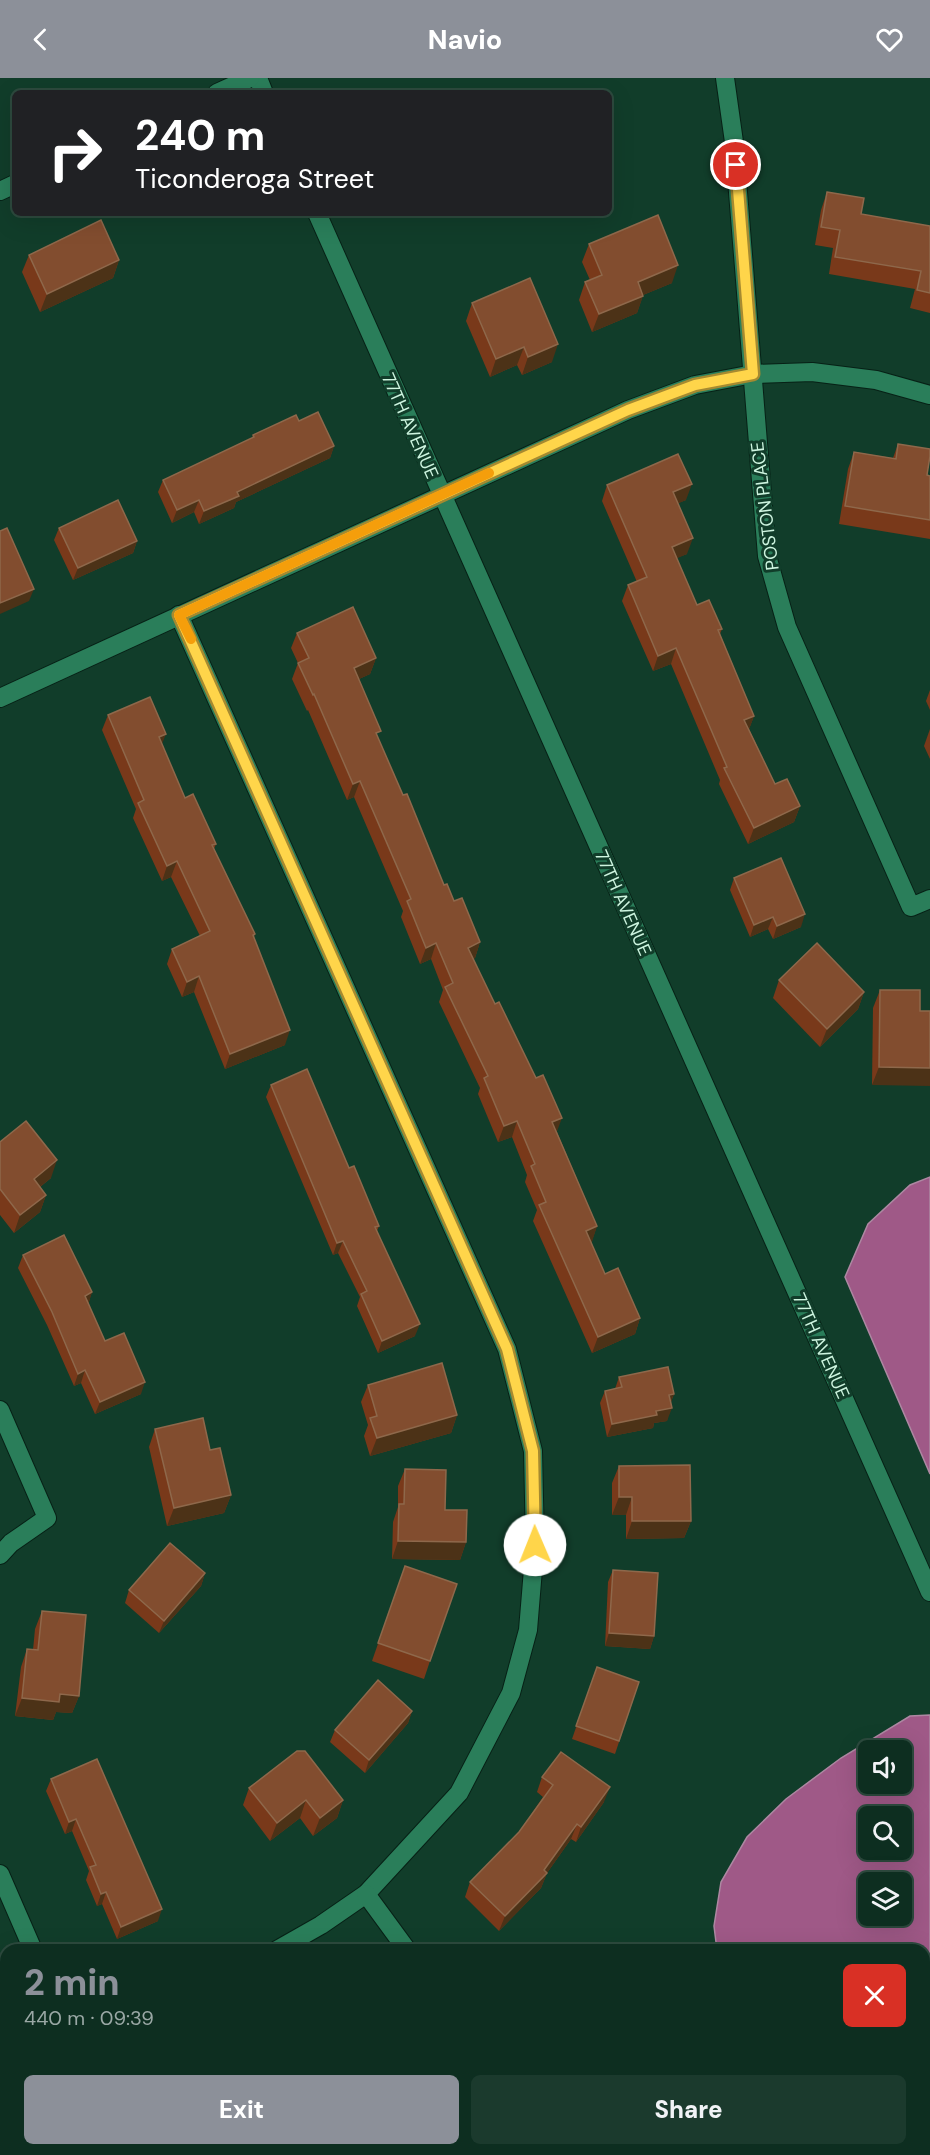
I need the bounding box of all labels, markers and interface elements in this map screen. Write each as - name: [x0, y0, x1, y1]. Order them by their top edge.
- text: Navio: [428, 22, 502, 57]
- icon: back: [24, 23, 57, 56]
- icon: heart: [873, 23, 906, 56]
- text: 240 m: [135, 108, 265, 163]
- icon: right: [36, 114, 114, 192]
- pin: [710, 139, 761, 190]
- icon: arrive: [719, 148, 752, 181]
- text: Ticonderoga Street: [135, 161, 374, 196]
- street label: 77TH AVENUE: [376, 369, 444, 483]
- street label: POSTON PLACE: [745, 440, 785, 572]
- street label: 77TH AVENUE: [589, 846, 657, 960]
- street label: 77TH AVENUE: [787, 1289, 855, 1403]
- position arrow: [503, 1513, 567, 1577]
- map controls: [858, 1740, 912, 1926]
- button: sound: [858, 1740, 912, 1794]
- button: search: [858, 1806, 912, 1860]
- button: layers: [858, 1872, 912, 1926]
- text: 2 min: [24, 1959, 120, 2006]
- button: close: [843, 1964, 906, 2027]
- text: 440 m · 09:39: [24, 2005, 154, 2031]
- button: Exit: [24, 2075, 459, 2144]
- button: Share: [471, 2075, 906, 2144]

